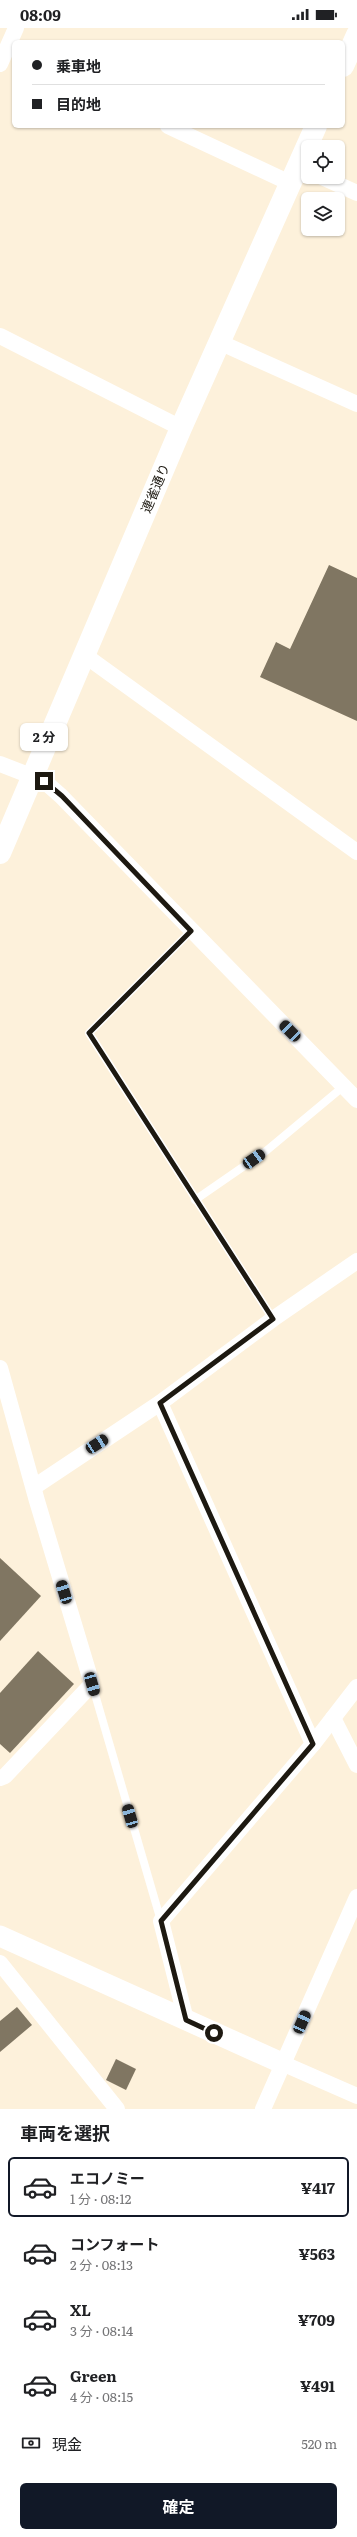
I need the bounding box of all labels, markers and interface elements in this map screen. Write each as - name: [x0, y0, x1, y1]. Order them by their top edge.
- text: 08:09: [20, 3, 61, 26]
- text: 乗車地: [56, 54, 101, 77]
- text: 目的地: [56, 92, 101, 115]
- map controls: [301, 140, 345, 236]
- button: locate: [301, 140, 345, 184]
- button: layers: [301, 192, 345, 236]
- street label: 連雀通り: [136, 460, 173, 515]
- callout: 2 分: [20, 723, 68, 751]
- text: 2 分: [33, 727, 55, 746]
- route end: [35, 772, 53, 790]
- car: [277, 1018, 303, 1044]
- car: [241, 1147, 267, 1171]
- car: [84, 1432, 110, 1456]
- car: [55, 1579, 73, 1605]
- car: [83, 1671, 101, 1697]
- car: [121, 1803, 139, 1829]
- car: [292, 2009, 312, 2035]
- route start: [205, 2024, 223, 2042]
- text: 車両を選択: [20, 2119, 110, 2146]
- text: エコノミー: [70, 2166, 145, 2189]
- icon: car: [22, 2169, 58, 2205]
- text: ¥417: [301, 2176, 335, 2199]
- text: 1 分 · 08:12: [70, 2189, 131, 2208]
- text: コンフォート: [70, 2232, 160, 2255]
- icon: car: [22, 2235, 58, 2271]
- text: ¥563: [299, 2242, 335, 2265]
- text: 2 分 · 08:13: [70, 2255, 133, 2274]
- text: XL: [70, 2298, 91, 2321]
- icon: car: [22, 2301, 58, 2337]
- text: ¥709: [298, 2308, 335, 2331]
- text: 3 分 · 08:14: [70, 2321, 133, 2340]
- text: Green: [70, 2364, 117, 2387]
- icon: car: [22, 2367, 58, 2403]
- text: ¥491: [300, 2374, 335, 2397]
- text: 4 分 · 08:15: [70, 2387, 133, 2406]
- icon: cash: [20, 2432, 42, 2454]
- text: 現金: [52, 2432, 82, 2455]
- text: 520 m: [301, 2434, 337, 2453]
- button: 確定: [20, 2483, 337, 2529]

